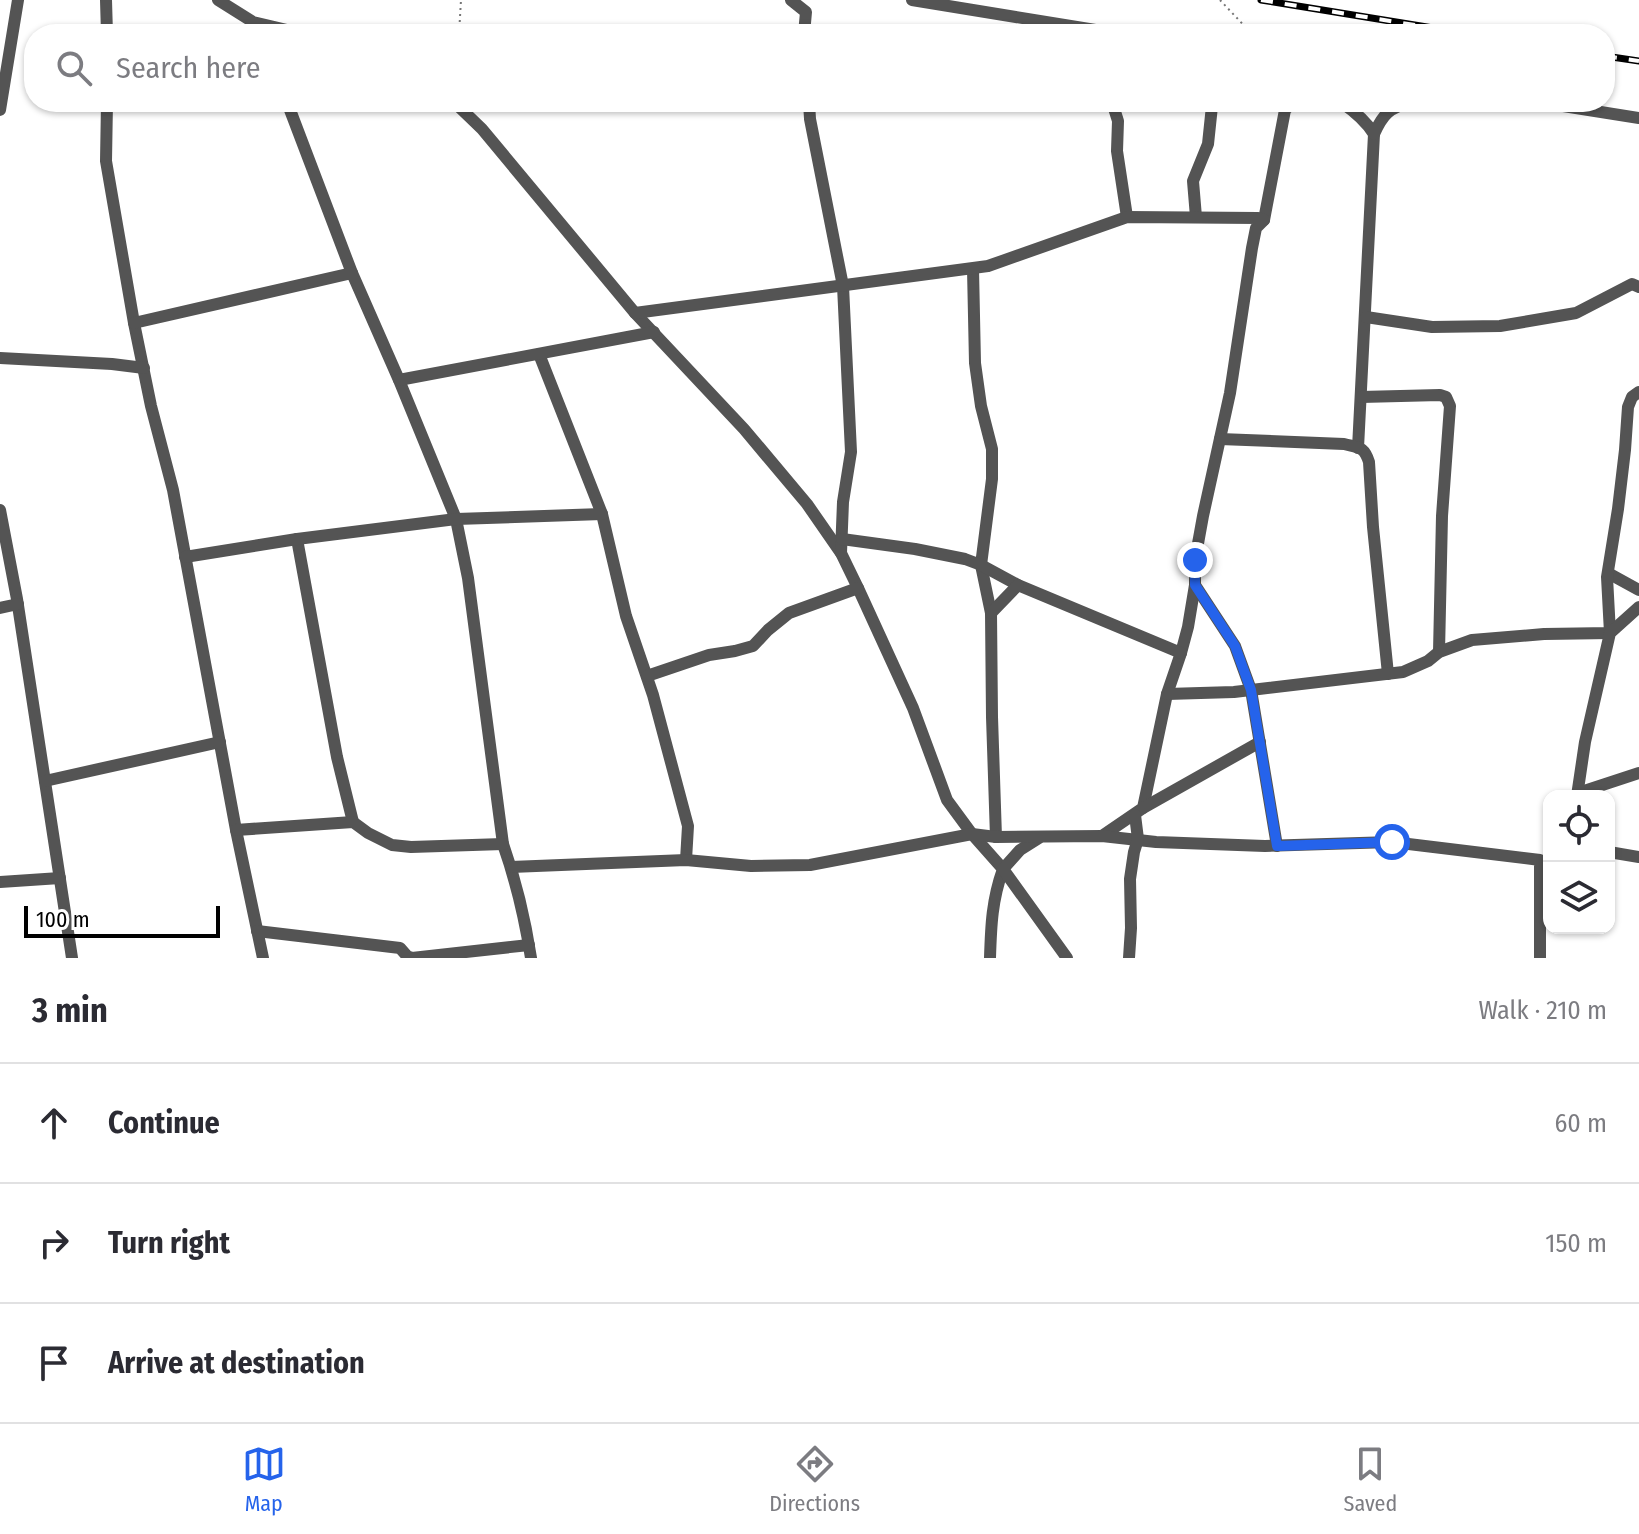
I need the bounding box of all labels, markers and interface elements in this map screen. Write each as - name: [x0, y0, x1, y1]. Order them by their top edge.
- search box: [24, 24, 1615, 112]
- icon: search: [52, 46, 96, 90]
- text: Search here: [116, 50, 261, 86]
- route end: [1177, 542, 1213, 578]
- map controls: [1543, 790, 1615, 934]
- button: locate: [1543, 790, 1615, 862]
- route start: [1374, 824, 1410, 860]
- button: layers: [1543, 862, 1615, 934]
- scale bar: [24, 902, 220, 938]
- text: 100 m: [36, 906, 90, 933]
- text: 3 min: [32, 990, 108, 1031]
- text: Walk · 210 m: [1478, 995, 1607, 1026]
- icon: ahead: [32, 1101, 76, 1145]
- text: Continue: [108, 1105, 220, 1141]
- text: 60 m: [1554, 1108, 1607, 1139]
- icon: right: [32, 1221, 76, 1265]
- text: Turn right: [108, 1225, 230, 1261]
- text: 150 m: [1545, 1228, 1607, 1259]
- icon: arrive: [32, 1341, 76, 1385]
- text: Arrive at destination: [108, 1345, 365, 1381]
- tab: Map: [242, 1442, 286, 1517]
- tab: Directions: [769, 1442, 860, 1517]
- tab: Saved: [1344, 1442, 1397, 1517]

